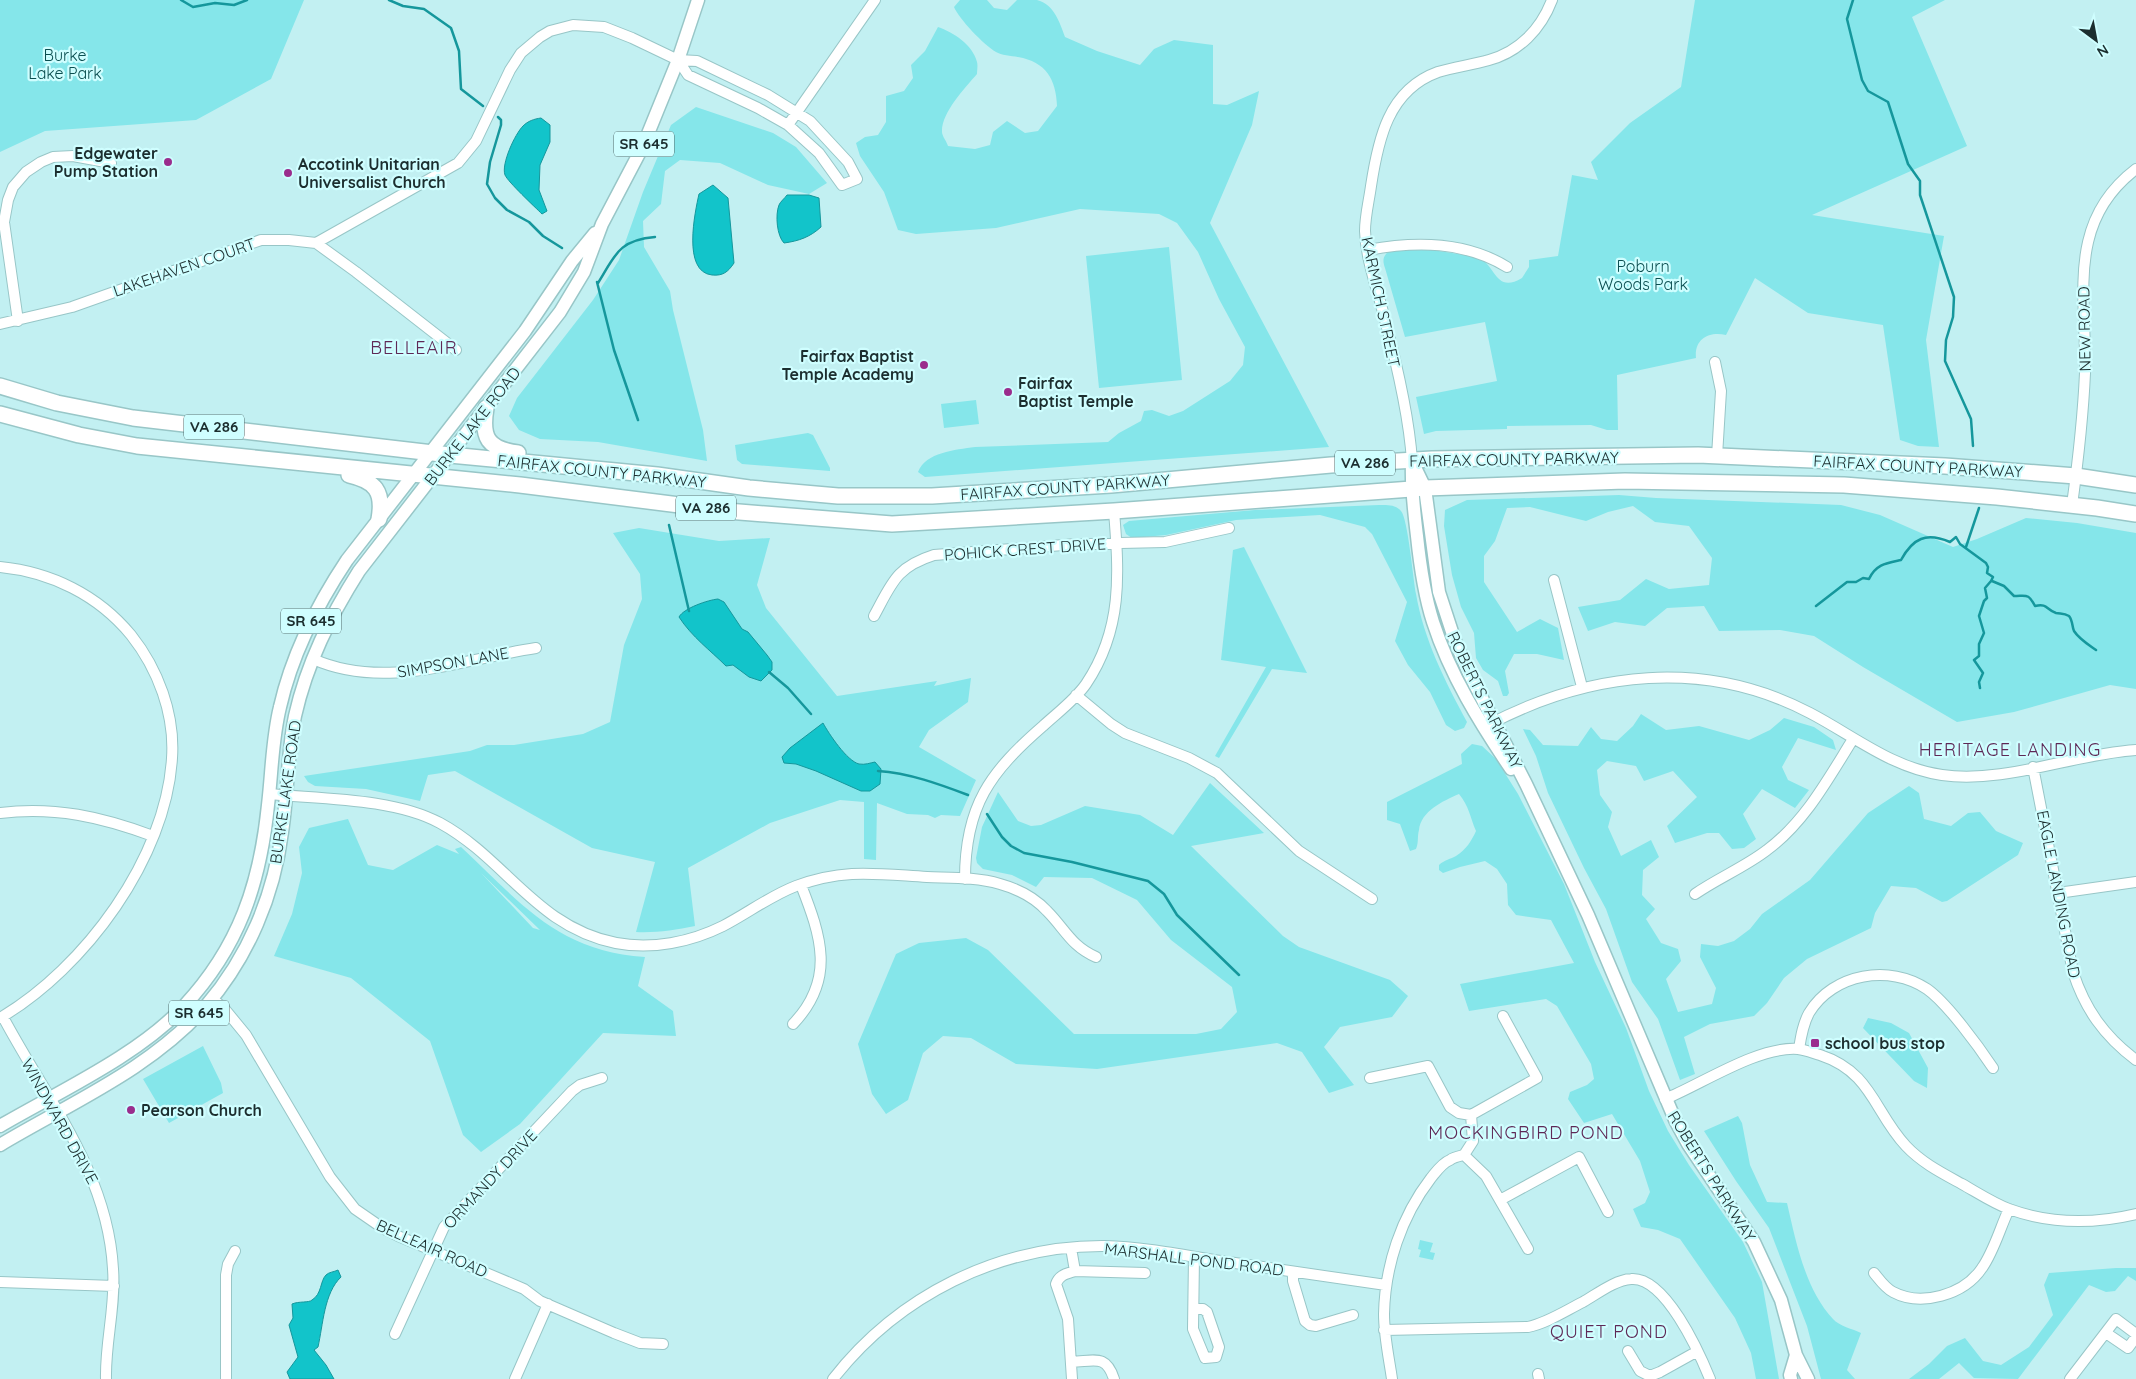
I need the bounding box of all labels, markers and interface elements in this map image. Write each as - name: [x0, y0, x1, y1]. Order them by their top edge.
- north arrow: [2071, 15, 2121, 65]
- text: N: [2094, 41, 2112, 61]
- park label: Burke Lake Park: [28, 45, 102, 83]
- road number: SR 645: [614, 132, 674, 156]
- place label: Edgewater Pump Station: [54, 143, 158, 181]
- place label: Accotink Unitarian Universalist Church: [298, 154, 446, 192]
- marker: Edgewater Pump Station: [162, 156, 174, 168]
- marker: Accotink Unitarian Universalist Church: [282, 167, 294, 179]
- street label: LAKEHAVEN COURT: [110, 233, 258, 301]
- street label: KARMICH STREET: [1357, 235, 1405, 369]
- park label: Poburn Woods Park: [1598, 256, 1688, 294]
- street label: NEW ROAD: [2073, 286, 2095, 372]
- district label: BELLEAIR: [370, 336, 458, 359]
- place label: Fairfax Baptist Temple Academy: [781, 346, 914, 384]
- marker: Fairfax Baptist Temple Academy: [918, 359, 930, 371]
- street label: BURKE LAKE ROAD: [420, 363, 524, 489]
- place label: Fairfax Baptist Temple: [1018, 373, 1134, 411]
- marker: Fairfax Baptist Temple: [1002, 386, 1014, 398]
- road number: VA 286: [184, 414, 244, 440]
- street label: FAIRFAX COUNTY PARKWAY: [1409, 447, 1619, 471]
- street label: FAIRFAX COUNTY PARKWAY: [497, 450, 707, 492]
- road number: VA 286: [1335, 450, 1395, 476]
- street label: FAIRFAX COUNTY PARKWAY: [1813, 451, 2023, 481]
- street label: FAIRFAX COUNTY PARKWAY: [960, 470, 1170, 504]
- road number: VA 286: [676, 496, 736, 520]
- street label: POHICK CREST DRIVE: [943, 533, 1107, 565]
- road number: SR 645: [281, 608, 341, 634]
- street label: ROBERTS PARKWAY: [1443, 628, 1527, 772]
- street label: SIMPSON LANE: [396, 642, 510, 682]
- street label: BURKE LAKE ROAD: [265, 719, 305, 865]
- district label: HERITAGE LANDING: [1919, 738, 2101, 761]
- street label: EAGLE LANDING ROAD: [2033, 809, 2085, 979]
- road number: SR 645: [169, 1000, 229, 1026]
- place label: school bus stop: [1825, 1033, 1945, 1053]
- marker: school bus stop: [1809, 1037, 1821, 1049]
- street label: WINDWARD DRIVE: [17, 1055, 103, 1187]
- place label: Pearson Church: [141, 1100, 262, 1120]
- marker: Pearson Church: [125, 1104, 137, 1116]
- street label: ROBERTS PARKWAY: [1664, 1107, 1760, 1245]
- district label: MOCKINGBIRD POND: [1428, 1121, 1624, 1144]
- street label: ORMANDY DRIVE: [439, 1125, 541, 1233]
- street label: BELLEAIR ROAD: [373, 1215, 491, 1281]
- street label: MARSHALL POND ROAD: [1103, 1238, 1285, 1280]
- district label: QUIET POND: [1550, 1320, 1668, 1343]

